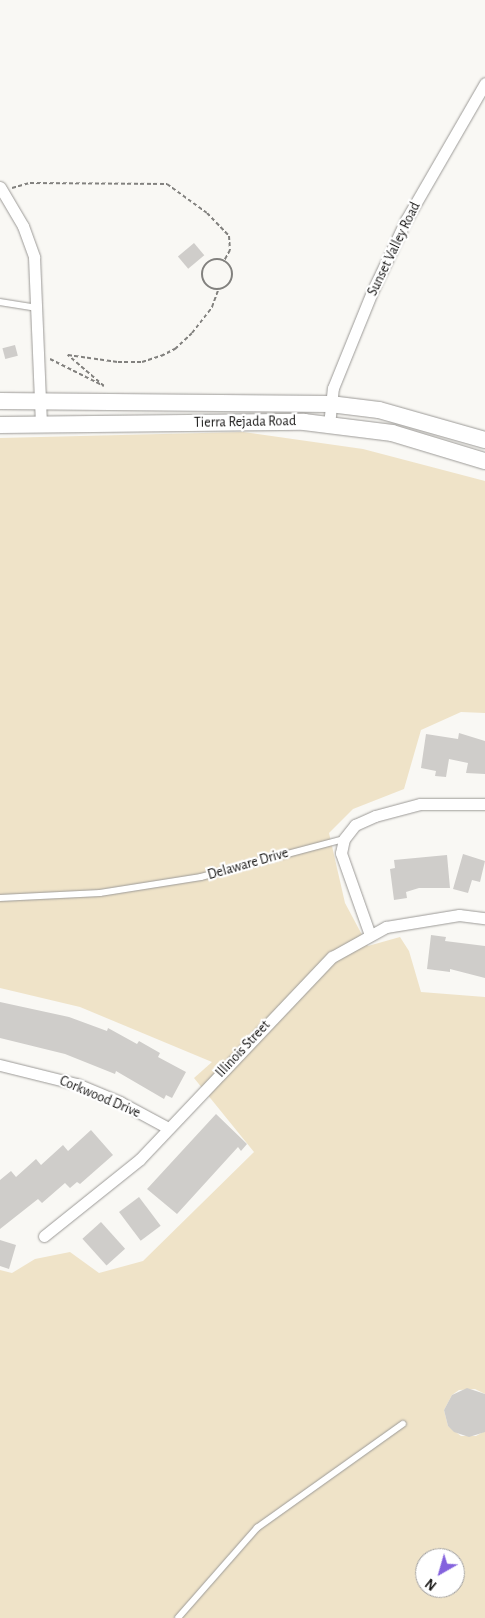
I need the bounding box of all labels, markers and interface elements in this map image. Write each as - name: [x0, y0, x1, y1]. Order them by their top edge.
- street label: Sunset Valley Road: [364, 199, 424, 299]
- street label: Tierra Rejada Road: [194, 413, 296, 431]
- street label: Delaware Drive: [206, 844, 290, 884]
- street label: Illinois Street: [212, 1017, 274, 1081]
- street label: Corkwood Drive: [57, 1072, 143, 1122]
- north arrow: [415, 1548, 465, 1598]
- text: N: [423, 1576, 440, 1593]

